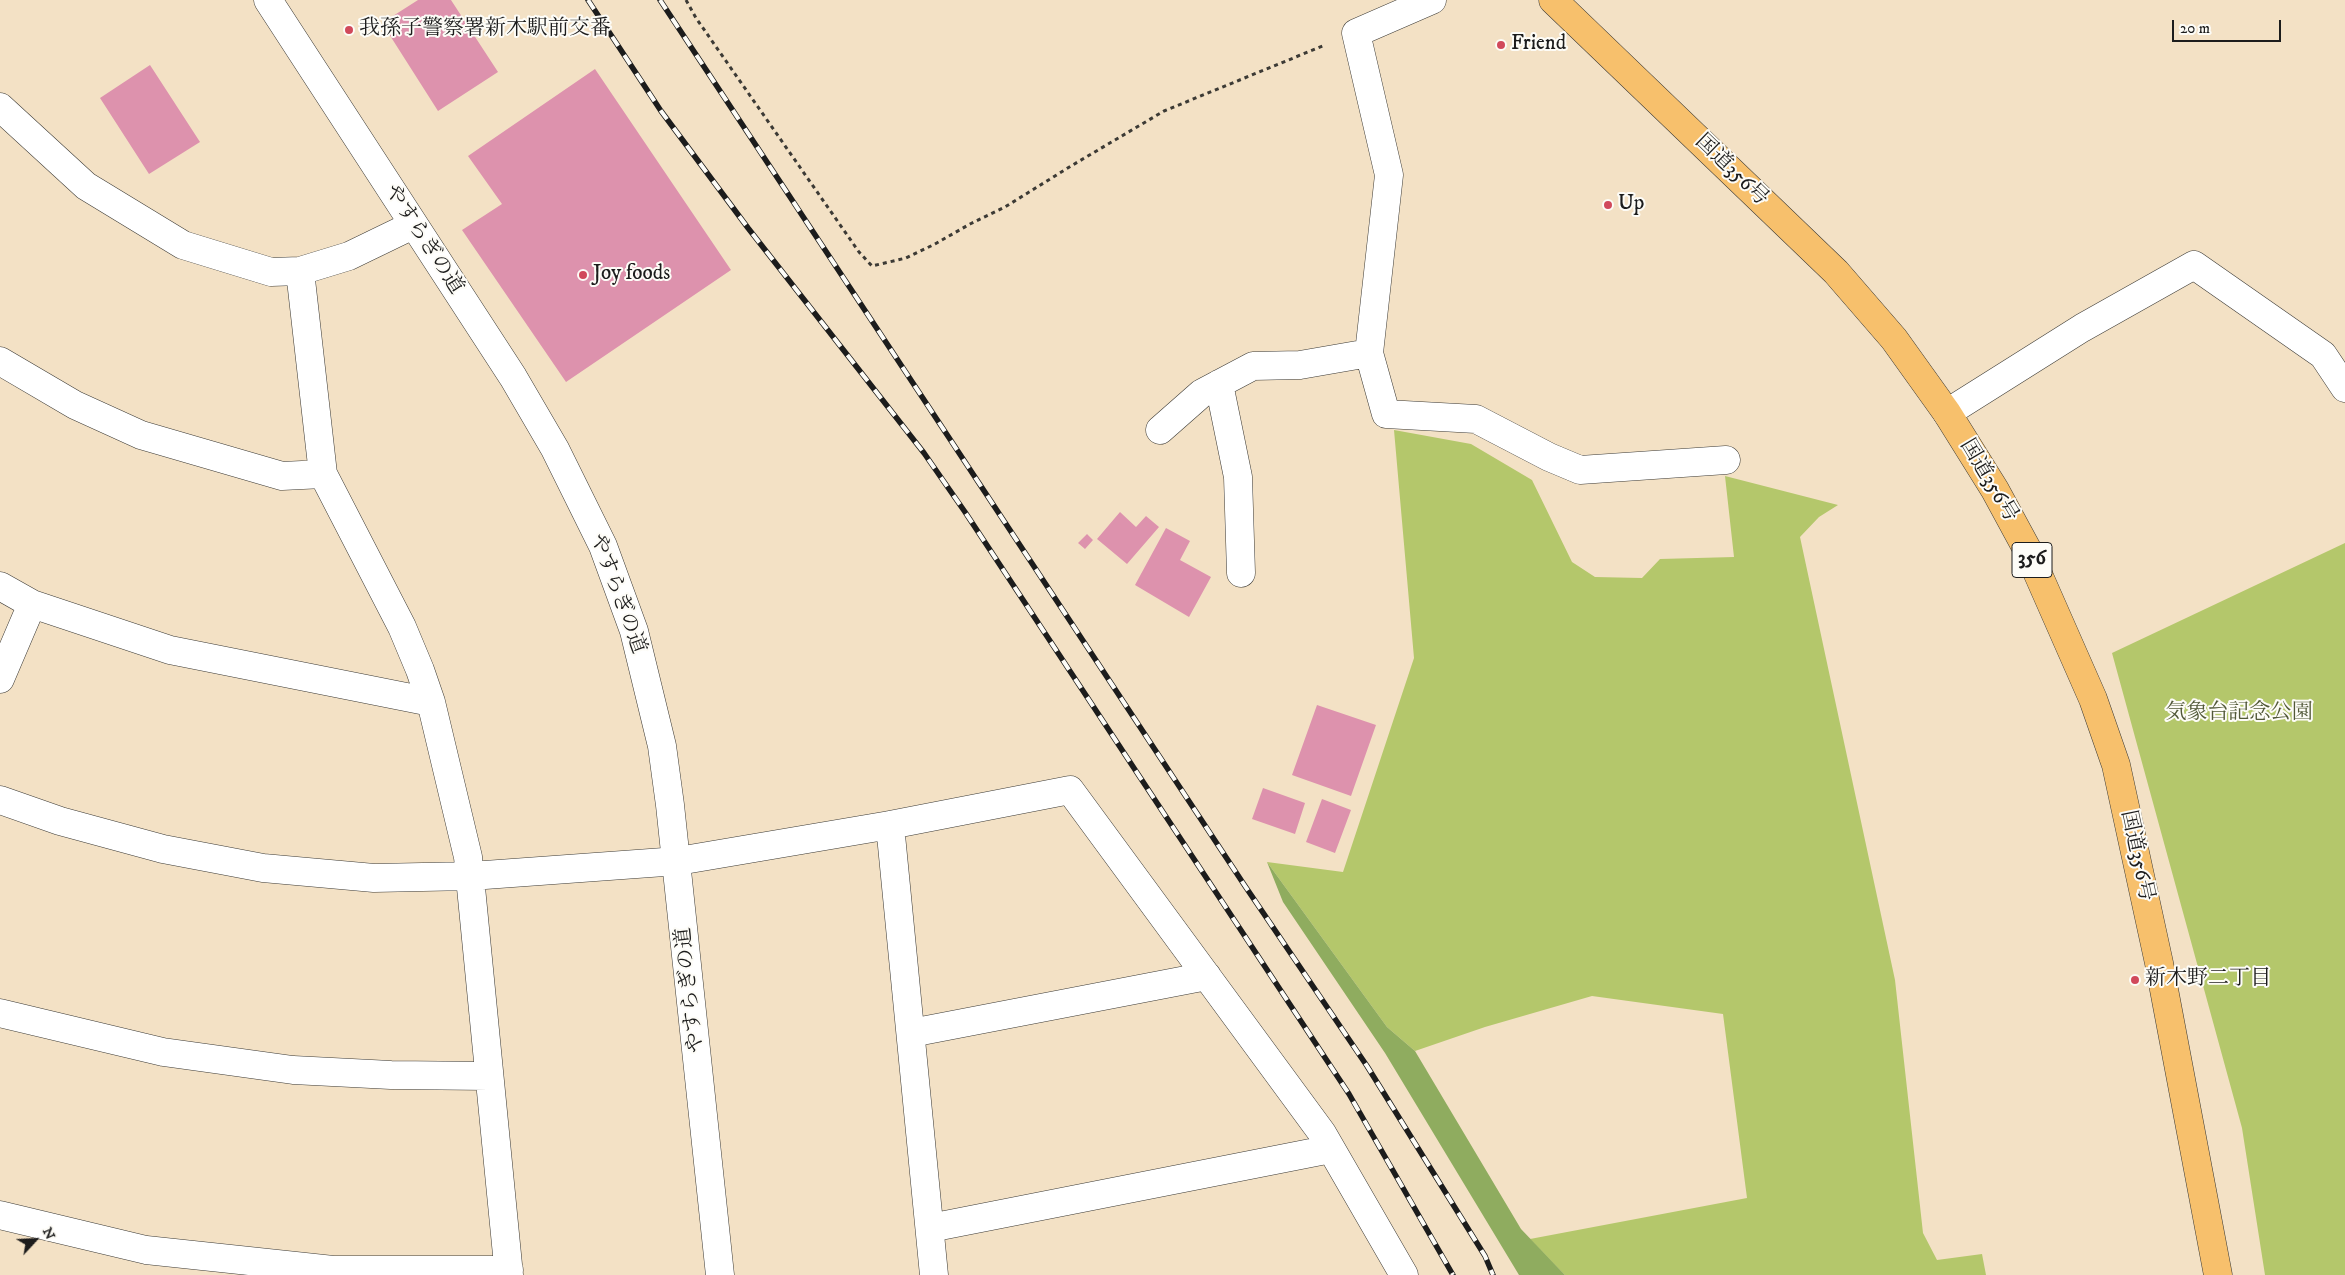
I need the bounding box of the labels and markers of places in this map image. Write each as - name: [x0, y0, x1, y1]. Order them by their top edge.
- place label: 我孫子警察署新木駅前交番: [359, 17, 611, 43]
- marker: 我孫子警察署新木駅前交番: [343, 24, 355, 36]
- place label: Friend: [1511, 32, 1566, 58]
- marker: Friend: [1495, 39, 1507, 51]
- place label: Up: [1618, 192, 1644, 218]
- marker: Up: [1602, 199, 1614, 211]
- place label: Joy foods: [593, 262, 670, 288]
- marker: Joy foods: [577, 269, 589, 281]
- place label: 新木野二丁目: [2145, 967, 2271, 993]
- marker: 新木野二丁目: [2129, 974, 2141, 986]

